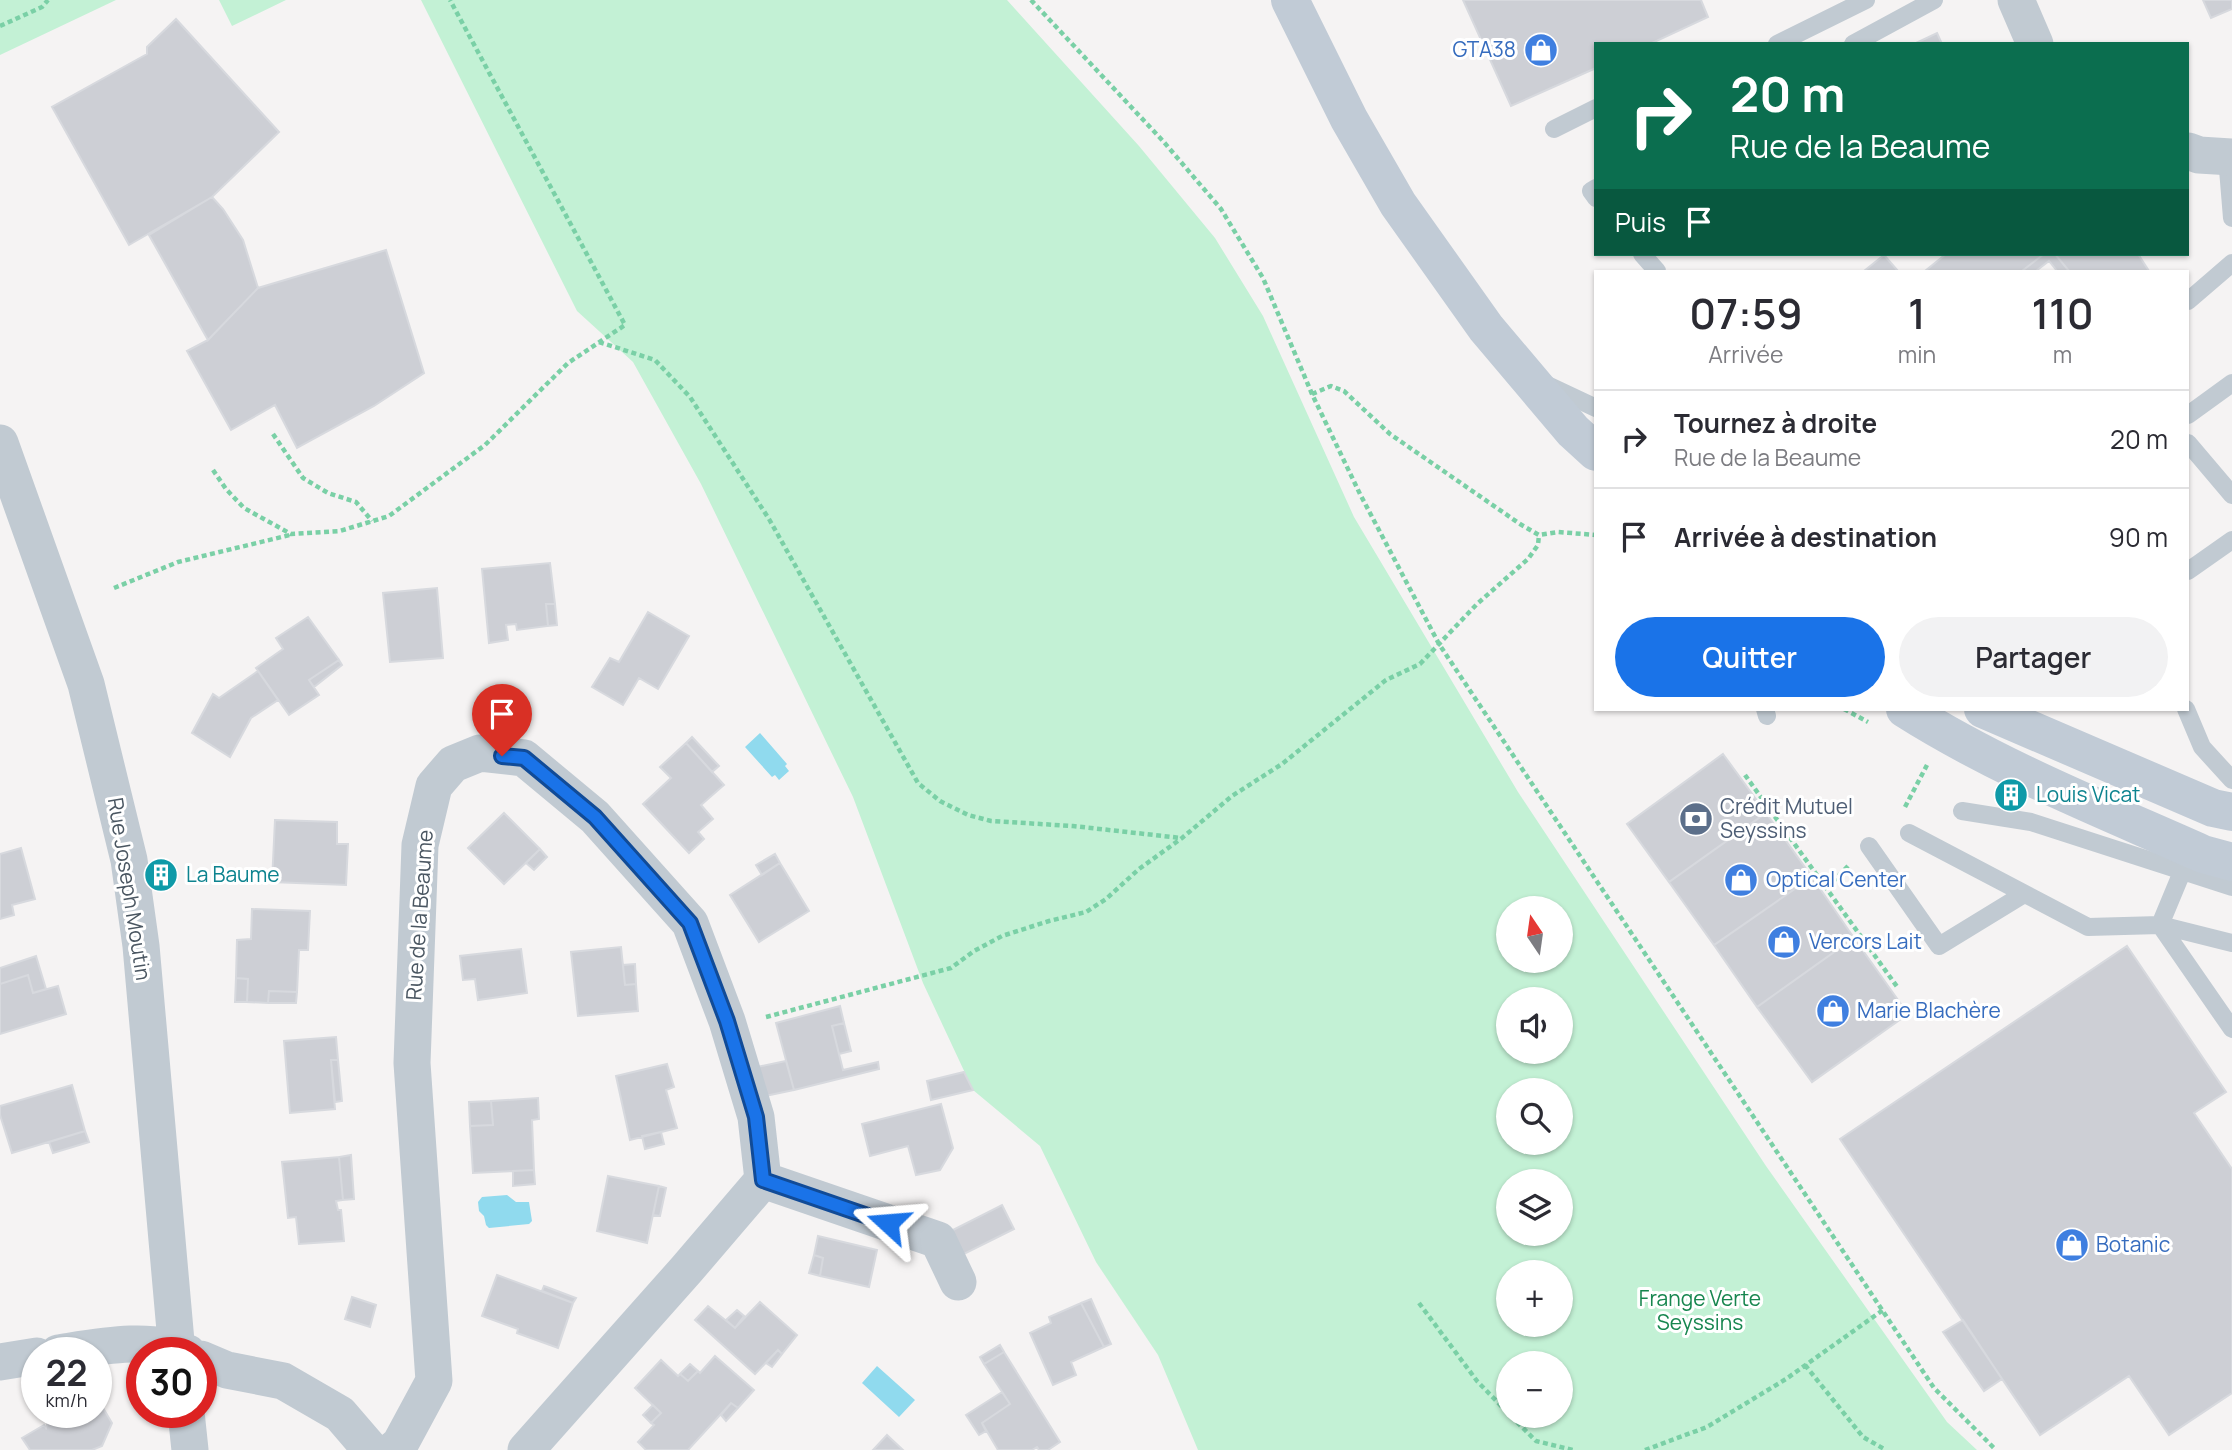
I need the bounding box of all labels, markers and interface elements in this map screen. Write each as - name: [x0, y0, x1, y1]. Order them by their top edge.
- shop icon: GTA38: [1522, 31, 1560, 69]
- place label: GTA38: [1452, 35, 1516, 63]
- text: 20 m: [1730, 60, 1845, 127]
- icon: right: [1615, 70, 1706, 161]
- text: Rue de la Beaume: [1730, 124, 1991, 168]
- icon: arrive: [1680, 203, 1718, 241]
- text: Puis: [1615, 204, 1666, 240]
- text: 07:59: [1689, 284, 1803, 342]
- text: 1: [1908, 284, 1926, 342]
- text: 110: [2031, 284, 2094, 342]
- text: Arrivée: [1708, 338, 1783, 370]
- text: min: [1898, 338, 1936, 370]
- text: m: [2053, 338, 2072, 370]
- text: Tournez à droite: [1674, 405, 1877, 441]
- icon: right: [1615, 420, 1653, 458]
- text: 20 m: [2110, 421, 2168, 457]
- text: Rue de la Beaume: [1674, 441, 1861, 473]
- icon: arrive: [1615, 518, 1653, 556]
- text: Arrivée à destination: [1674, 519, 1937, 555]
- text: 90 m: [2109, 519, 2168, 555]
- button: Quitter: [1615, 617, 1885, 697]
- button: Partager: [1899, 617, 2168, 697]
- pin: [472, 684, 532, 756]
- icon: arrive: [483, 695, 521, 733]
- building icon: Louis Vicat: [1992, 776, 2030, 814]
- place label: Louis Vicat: [2036, 780, 2141, 808]
- place label: Crédit Mutuel Seyssins: [1720, 792, 1853, 844]
- street label: Rue Joseph Moutin: [102, 795, 158, 982]
- bank icon: Crédit Mutuel Seyssins: [1677, 800, 1715, 838]
- street label: Rue de la Beaume: [399, 829, 439, 1001]
- building icon: La Baume: [142, 856, 180, 894]
- place label: La Baume: [186, 860, 280, 888]
- shop icon: Optical Center: [1722, 861, 1760, 899]
- place label: Optical Center: [1766, 865, 1907, 893]
- north arrow: [1496, 896, 1573, 973]
- map controls: [1496, 896, 1573, 1428]
- shop icon: Vercors Lait: [1765, 923, 1803, 961]
- place label: Vercors Lait: [1809, 927, 1922, 955]
- button: sound: [1496, 987, 1573, 1064]
- shop icon: Marie Blachère: [1814, 992, 1852, 1030]
- place label: Marie Blachère: [1857, 996, 2001, 1024]
- button: search: [1496, 1078, 1573, 1155]
- button: layers: [1496, 1169, 1573, 1246]
- position arrow: [851, 1186, 925, 1260]
- shop icon: Botanic: [2053, 1226, 2091, 1264]
- place label: Botanic: [2096, 1230, 2170, 1258]
- button: +: [1496, 1260, 1573, 1337]
- park label: Frange Verte Seyssins: [1639, 1284, 1761, 1336]
- speed limit sign: 30: [126, 1337, 217, 1428]
- text: 22: [46, 1349, 87, 1397]
- button: −: [1496, 1351, 1573, 1428]
- text: km/h: [46, 1388, 87, 1412]

